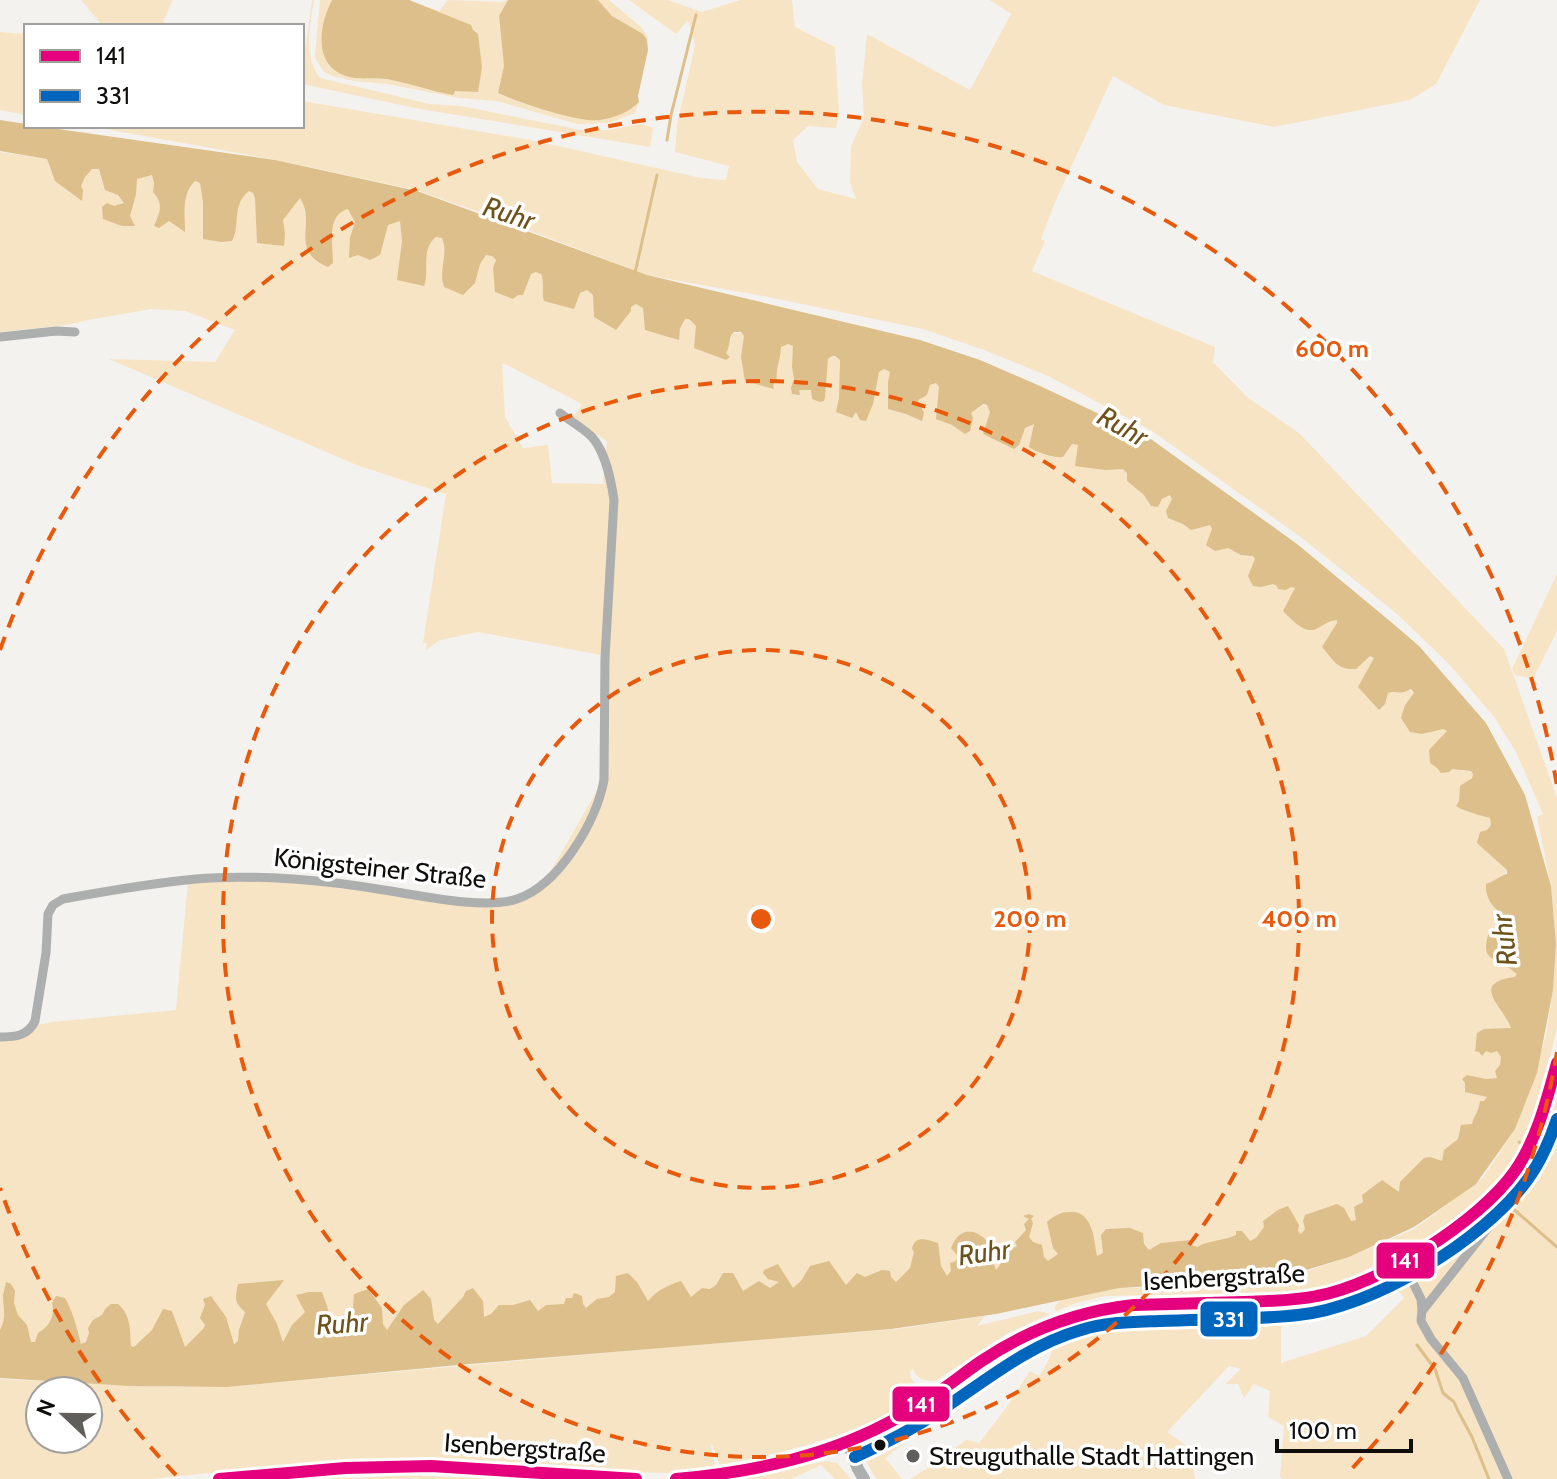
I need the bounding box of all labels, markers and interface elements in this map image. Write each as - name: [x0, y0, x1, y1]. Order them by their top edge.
- legend: [24, 24, 304, 128]
- text: 141: [96, 41, 126, 70]
- text: 331: [96, 81, 130, 110]
- water label: Ruhr: [479, 189, 540, 238]
- text: 600 m: [1295, 334, 1369, 363]
- water label: Ruhr: [1092, 398, 1155, 454]
- street label: Königsteiner Straße: [272, 841, 488, 895]
- text: 200 m: [994, 904, 1066, 933]
- text: 400 m: [1261, 904, 1337, 933]
- centre of rings: [747, 905, 775, 933]
- water label: Ruhr: [1484, 911, 1524, 968]
- water label: Ruhr: [956, 1231, 1014, 1272]
- line badge: 141: [1375, 1241, 1436, 1280]
- text: 141: [1390, 1247, 1420, 1274]
- street label: Isenbergstraße: [1142, 1257, 1306, 1297]
- line badge: 331: [1199, 1300, 1259, 1338]
- water label: Ruhr: [315, 1304, 371, 1342]
- text: 331: [1213, 1306, 1245, 1333]
- north arrow: [24, 1375, 104, 1455]
- line badge: 141: [891, 1385, 951, 1423]
- text: 141: [906, 1391, 936, 1418]
- text: N: [30, 1395, 61, 1420]
- scale bar: [1277, 1403, 1411, 1453]
- text: 100 m: [1289, 1416, 1357, 1445]
- street label: Isenbergstraße: [443, 1426, 607, 1470]
- unlabelled marker: [872, 1437, 888, 1453]
- place label: Streuguthalle Stadt Hattingen: [929, 1440, 1254, 1472]
- marker: Streuguthalle Stadt Hattingen: [904, 1447, 922, 1465]

